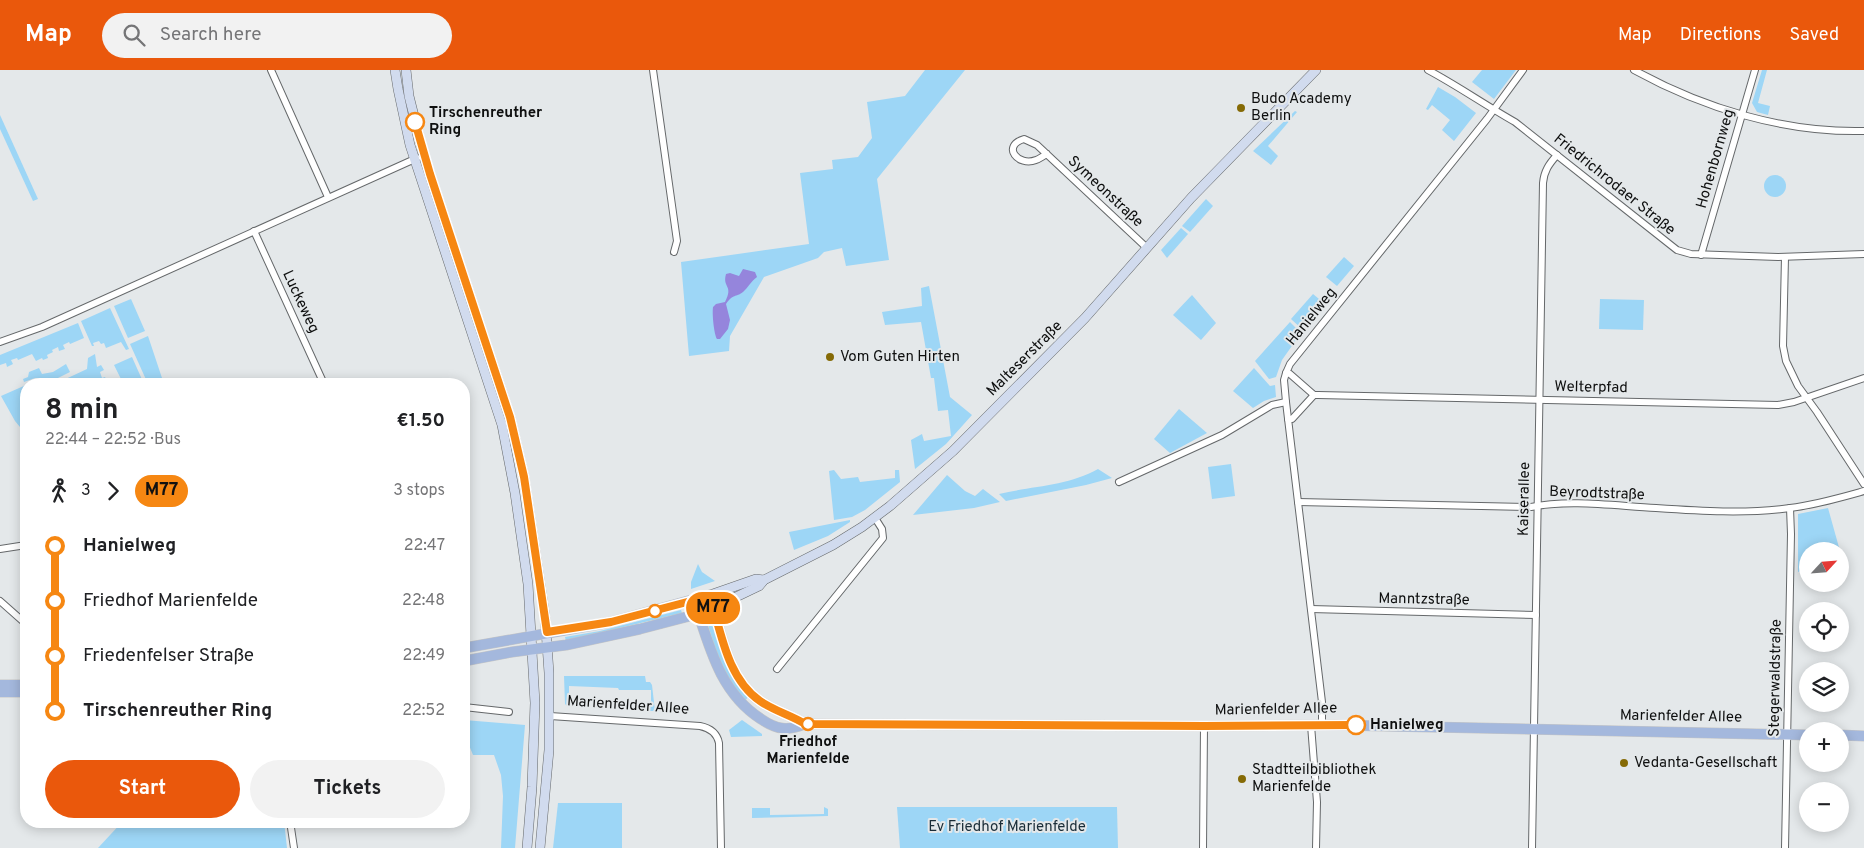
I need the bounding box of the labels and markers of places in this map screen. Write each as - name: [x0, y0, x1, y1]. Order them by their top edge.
- place label: Budo Academy Berlin: [1251, 90, 1352, 126]
- marker: Budo Academy Berlin: [1235, 102, 1247, 114]
- place label: Tirschenreuther Ring: [429, 104, 543, 140]
- marker: Tirschenreuther Ring: [405, 112, 425, 132]
- place label: Vom Guten Hirten: [840, 348, 960, 367]
- marker: Vom Guten Hirten: [824, 351, 836, 363]
- unlabelled marker: [648, 604, 662, 618]
- marker: Hanielweg: [1346, 715, 1366, 735]
- place label: Hanielweg: [1370, 716, 1444, 735]
- marker: Friedhof Marienfelde: [801, 717, 815, 731]
- place label: Friedhof Marienfelde: [766, 733, 850, 769]
- place label: Vedanta-Gesellschaft: [1634, 754, 1777, 773]
- marker: Vedanta-Gesellschaft: [1618, 757, 1630, 769]
- place label: Stadtteilbibliothek Marienfelde: [1252, 761, 1376, 797]
- marker: Stadtteilbibliothek Marienfelde: [1236, 773, 1248, 785]

